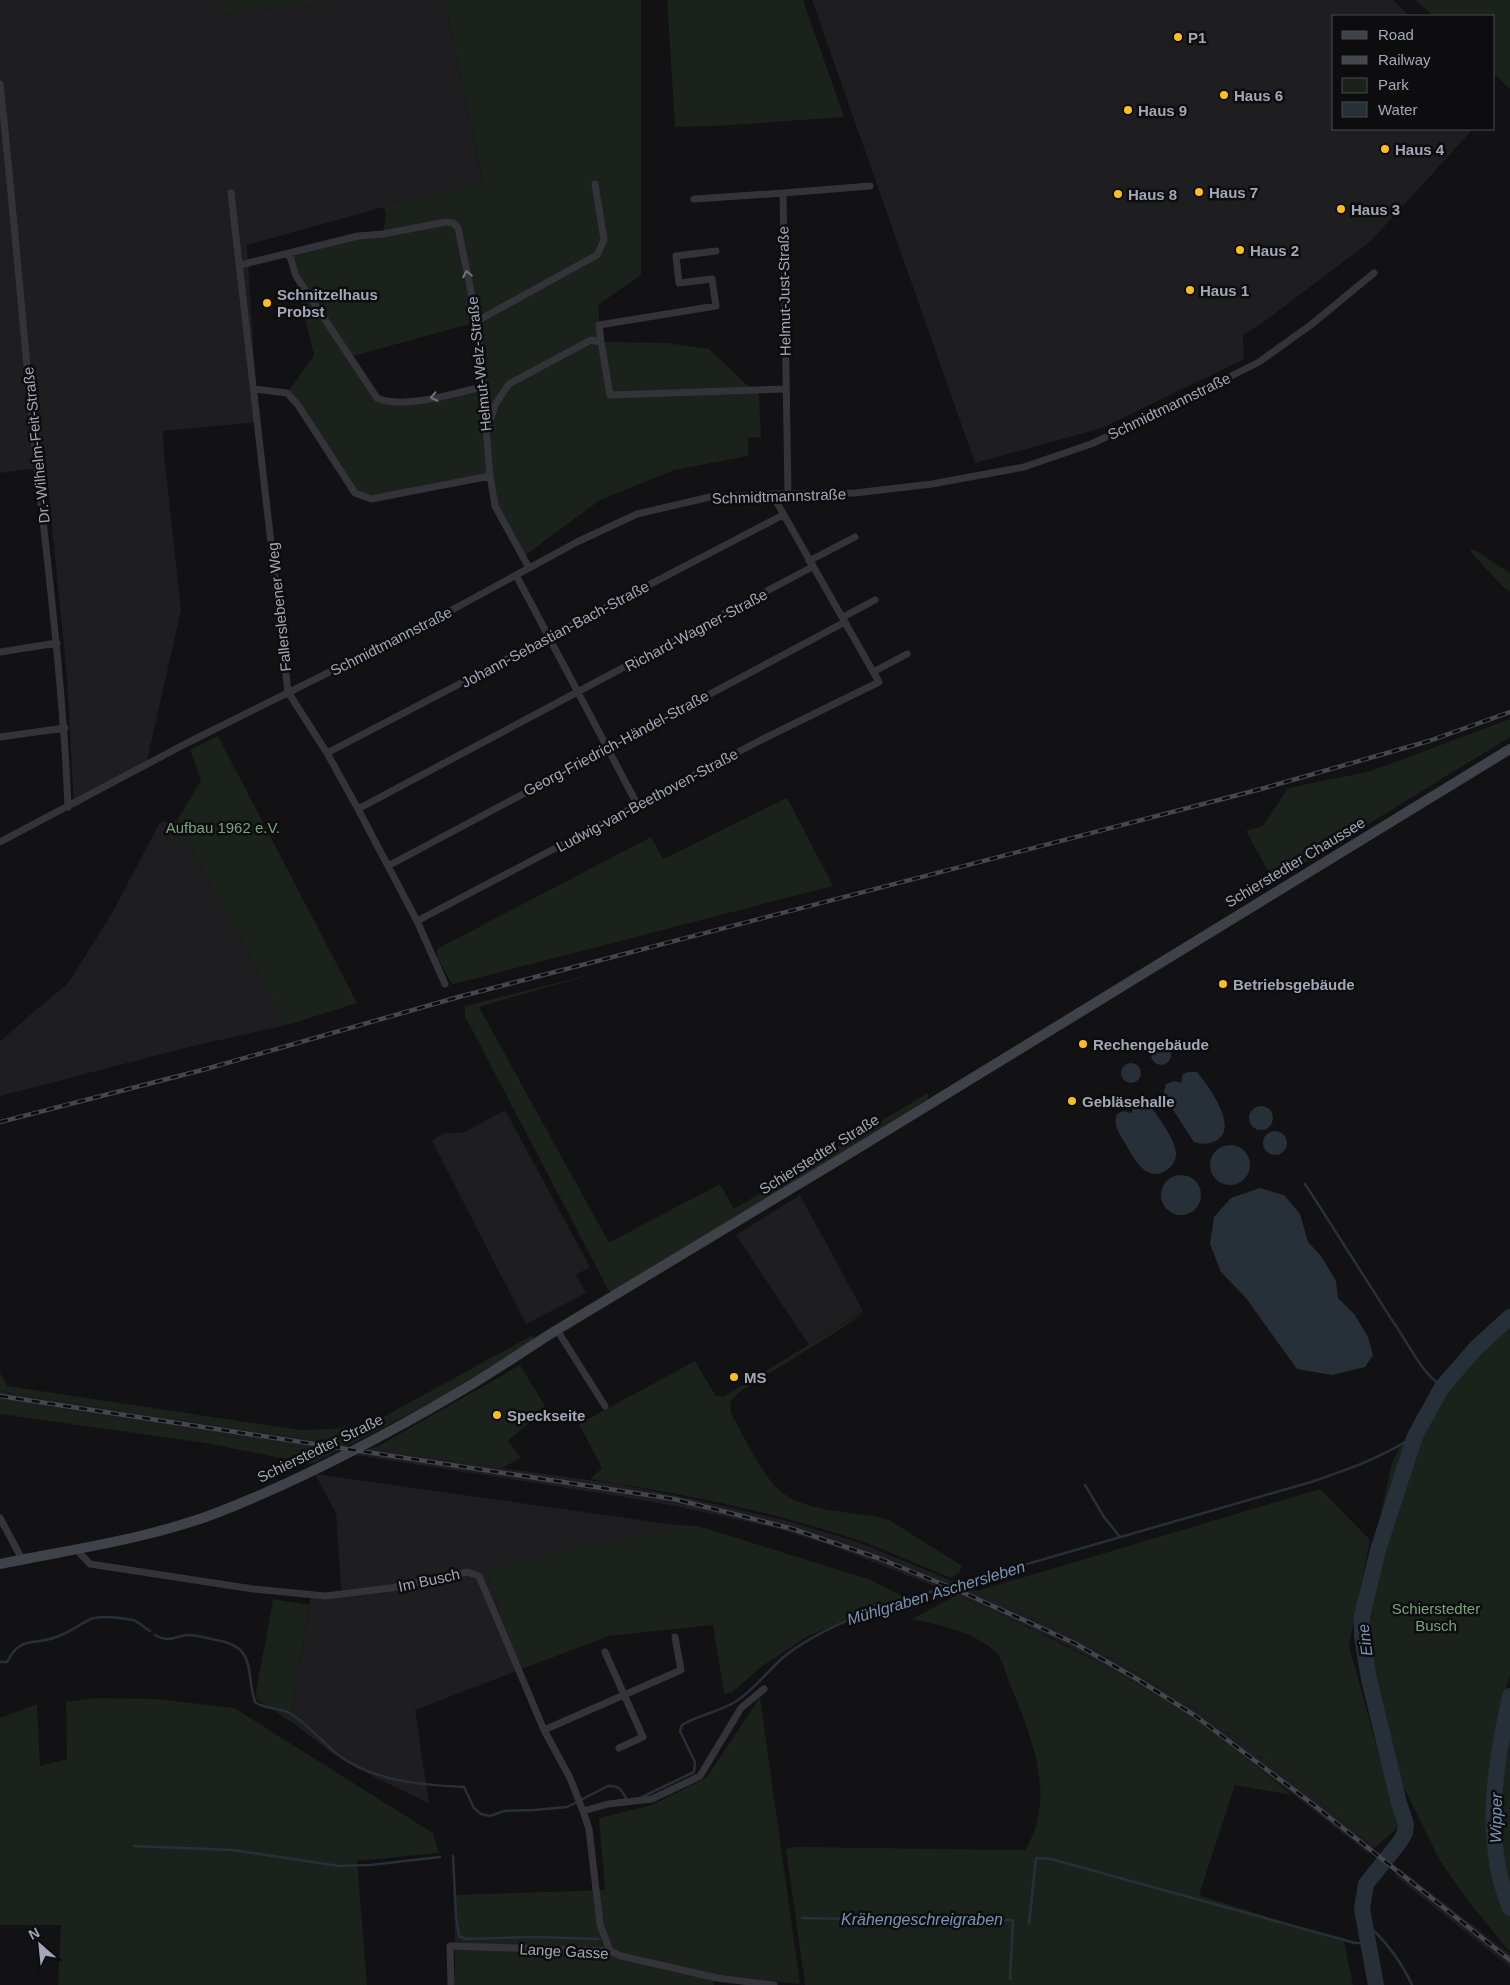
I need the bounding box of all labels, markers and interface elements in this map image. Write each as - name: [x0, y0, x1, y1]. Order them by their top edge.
- legend: [1332, 15, 1495, 130]
- text: Road: [1378, 26, 1414, 43]
- place label: P1: [1188, 29, 1206, 46]
- marker: P1: [1172, 31, 1184, 43]
- text: Railway: [1378, 51, 1431, 68]
- text: Park: [1378, 76, 1409, 93]
- place label: Haus 6: [1234, 87, 1283, 104]
- marker: Haus 6: [1218, 89, 1230, 101]
- text: Water: [1378, 101, 1417, 118]
- place label: Haus 9: [1138, 102, 1187, 119]
- marker: Haus 9: [1122, 104, 1134, 116]
- place label: Haus 4: [1395, 141, 1445, 158]
- marker: Haus 4: [1379, 143, 1391, 155]
- place label: Haus 7: [1209, 184, 1258, 201]
- place label: Haus 8: [1128, 186, 1177, 203]
- marker: Haus 7: [1193, 186, 1205, 198]
- marker: Haus 8: [1112, 188, 1124, 200]
- place label: Haus 3: [1351, 201, 1400, 218]
- marker: Haus 3: [1335, 203, 1347, 215]
- street label: Helmut-Just-Straße: [774, 226, 794, 356]
- place label: Haus 2: [1250, 242, 1299, 259]
- marker: Haus 2: [1234, 244, 1246, 256]
- one-way arrow: [463, 269, 473, 278]
- place label: Haus 1: [1200, 282, 1249, 299]
- marker: Haus 1: [1184, 284, 1196, 296]
- place label: Schnitzelhaus Probst: [277, 286, 378, 320]
- street label: Helmut-Welz-Straße: [463, 296, 495, 432]
- marker: Schnitzelhaus Probst: [261, 297, 273, 309]
- street label: Dr.-Wilhelm-Feit-Straße: [19, 366, 53, 524]
- street label: Schmidtmannstraße: [1105, 369, 1233, 443]
- one-way arrow: [430, 391, 439, 402]
- street label: Schmidtmannstraße: [712, 485, 846, 507]
- street label: Fallerslebener Weg: [264, 542, 294, 672]
- street label: Johann-Sebastian-Bach-Straße: [458, 577, 652, 691]
- street label: Richard-Wagner-Straße: [622, 585, 770, 675]
- street label: Schmidtmannstraße: [327, 603, 455, 679]
- street label: Georg-Friedrich-Händel-Straße: [520, 687, 712, 799]
- street label: Ludwig-van-Beethoven-Straße: [553, 745, 741, 855]
- street label: Schierstedter Chaussee: [1222, 813, 1368, 911]
- park label: Aufbau 1962 e.V.: [166, 819, 280, 836]
- place label: Betriebsgebäude: [1233, 976, 1355, 993]
- marker: Betriebsgebäude: [1217, 978, 1229, 990]
- place label: Rechengebäude: [1093, 1036, 1209, 1053]
- marker: Rechengebäude: [1077, 1038, 1089, 1050]
- place label: Gebläsehalle: [1082, 1093, 1175, 1110]
- marker: Gebläsehalle: [1066, 1095, 1078, 1107]
- street label: Schierstedter Straße: [756, 1110, 882, 1198]
- place label: MS: [744, 1369, 767, 1386]
- marker: MS: [728, 1371, 740, 1383]
- place label: Speckseite: [507, 1407, 585, 1424]
- marker: Speckseite: [491, 1409, 503, 1421]
- street label: Schierstedter Straße: [254, 1410, 386, 1486]
- water label: Mühlgraben Aschersleben: [845, 1558, 1027, 1628]
- street label: Im Busch: [397, 1565, 461, 1595]
- park label: Schierstedter Busch: [1392, 1600, 1480, 1634]
- water label: Eine: [1355, 1623, 1375, 1657]
- water label: Wipper: [1487, 1792, 1505, 1843]
- water label: Krähengeschreigraben: [841, 1911, 1003, 1928]
- north arrow: [15, 1920, 65, 1970]
- text: N: [26, 1924, 42, 1943]
- street label: Lange Gasse: [519, 1940, 609, 1962]

